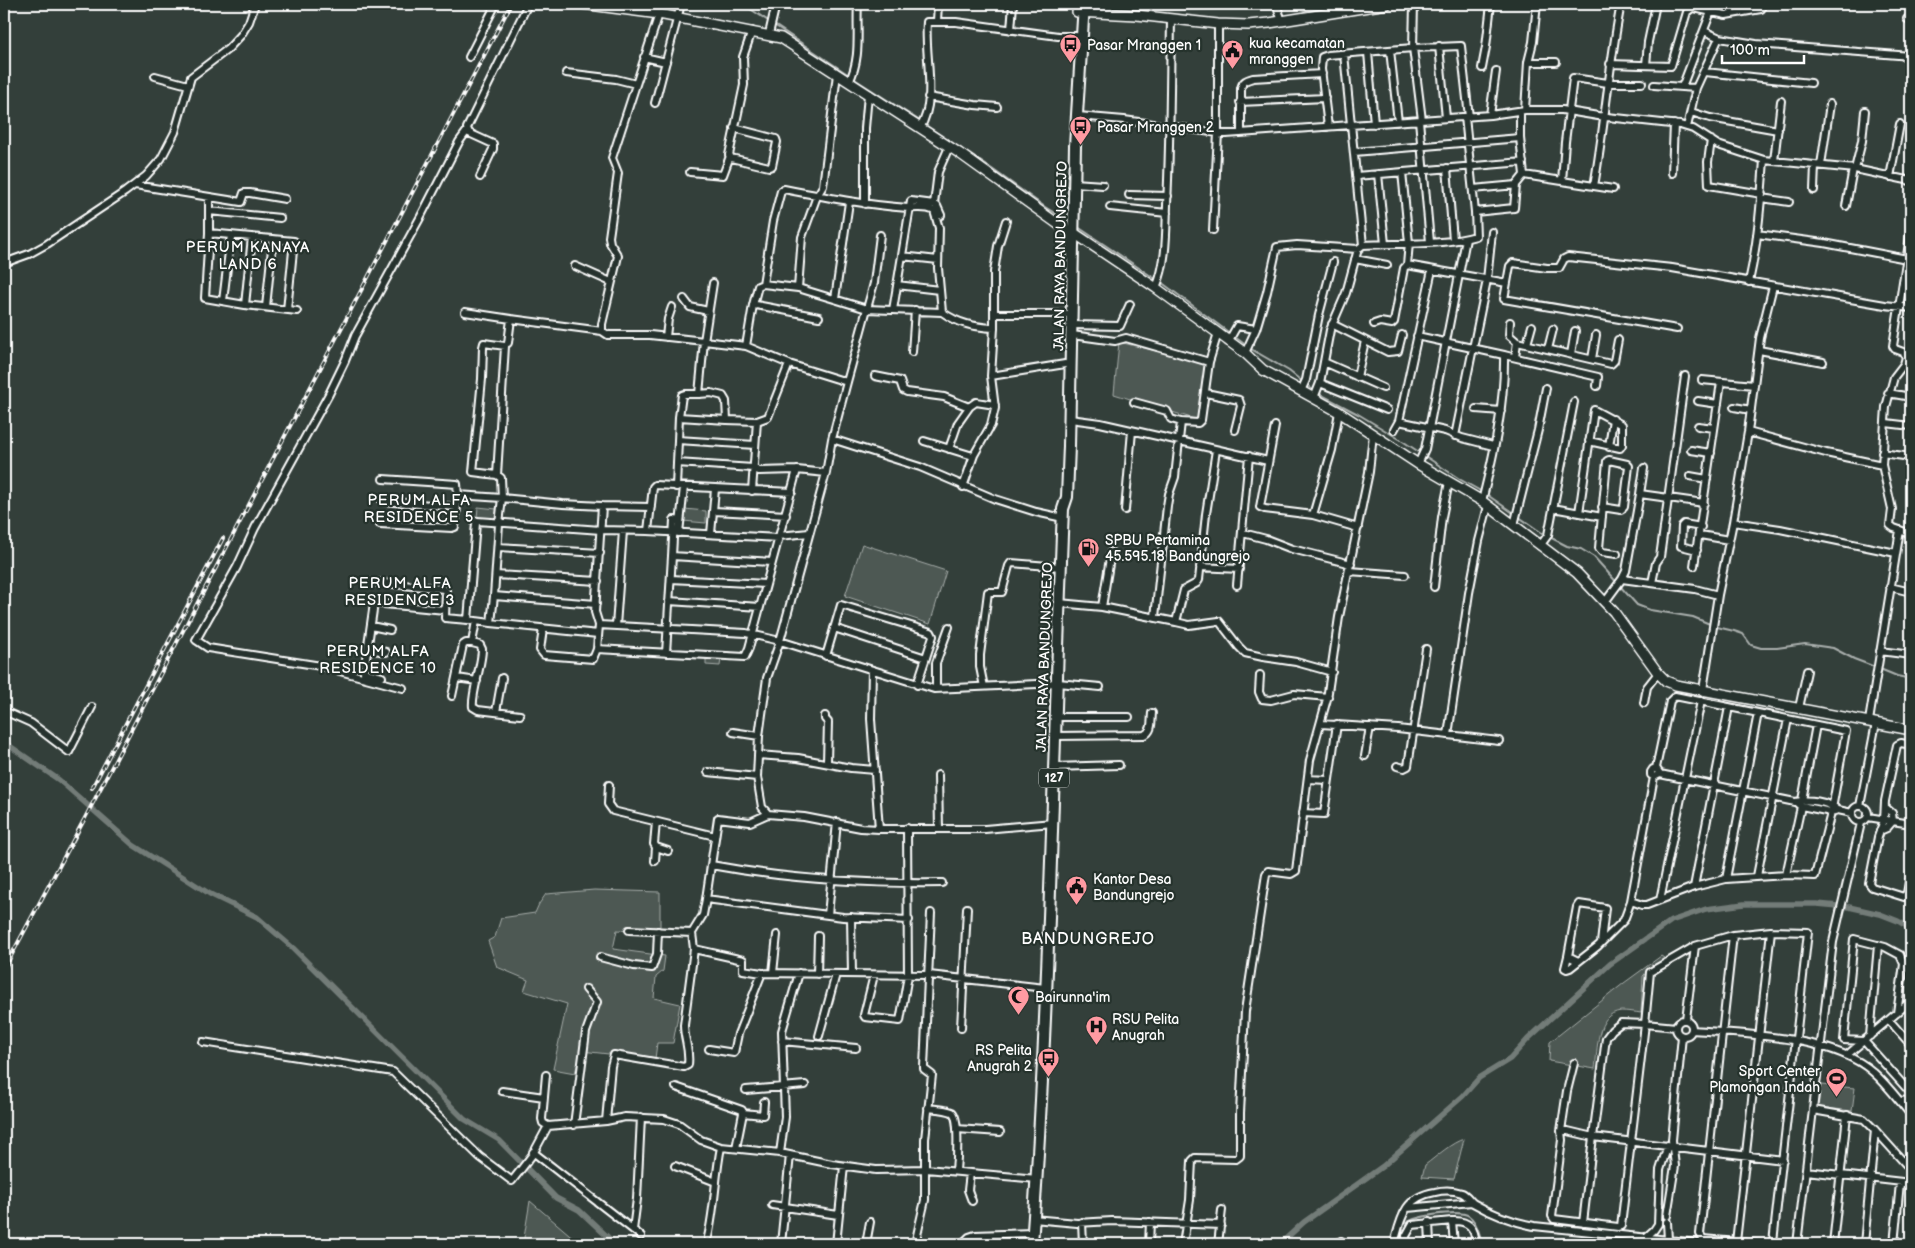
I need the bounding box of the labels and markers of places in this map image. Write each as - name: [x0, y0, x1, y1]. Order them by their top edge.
- bus stop icon: Pasar Mranggen 1: [1059, 33, 1083, 64]
- place label: kua kecamatan mranggen: [1249, 35, 1345, 68]
- place label: Pasar Mranggen 1: [1087, 37, 1201, 54]
- public building icon: kua kecamatan mranggen: [1221, 39, 1245, 70]
- bus stop icon: Pasar Mranggen 2: [1069, 115, 1093, 146]
- place label: Pasar Mranggen 2: [1097, 119, 1215, 136]
- place label: SPBU Pertamina 45.595.18 Bandungrejo: [1105, 532, 1250, 565]
- fuel station icon: SPBU Pertamina 45.595.18 Bandungrejo: [1077, 536, 1101, 567]
- place label: Kantor Desa Bandungrejo: [1093, 871, 1175, 904]
- public building icon: Kantor Desa Bandungrejo: [1065, 875, 1089, 906]
- mosque icon: Bairunna'im: [1007, 985, 1031, 1016]
- place label: Bairunna'im: [1035, 989, 1110, 1006]
- place label: RSU Pelita Anugrah: [1112, 1011, 1179, 1044]
- hospital icon: RSU Pelita Anugrah: [1084, 1015, 1108, 1046]
- place label: RS Pelita Anugrah 2: [967, 1042, 1033, 1075]
- bus stop icon: RS Pelita Anugrah 2: [1036, 1046, 1060, 1077]
- place label: Sport Center Plamongan Indah: [1709, 1063, 1821, 1096]
- sports icon: Sport Center Plamongan Indah: [1824, 1067, 1848, 1098]

